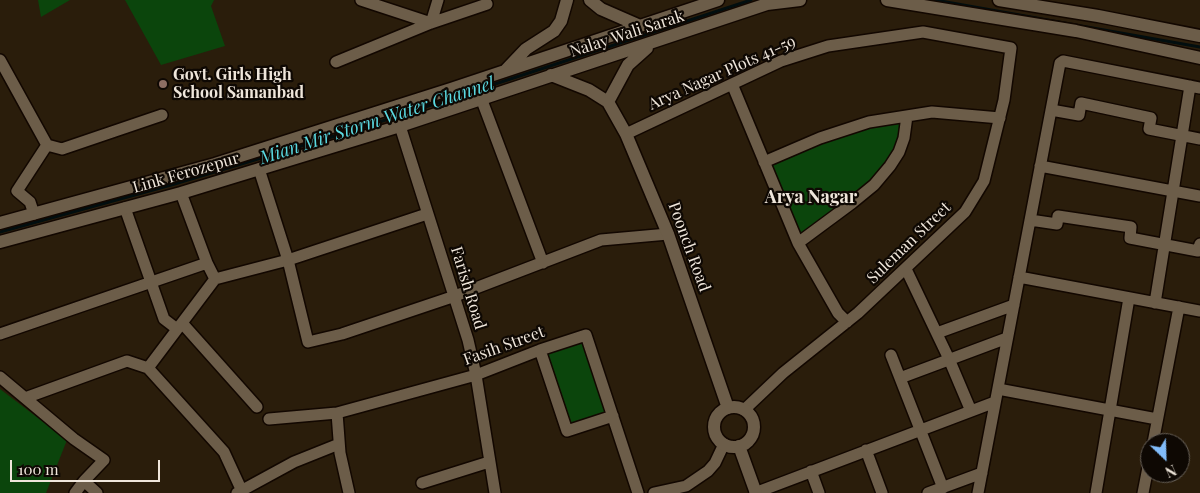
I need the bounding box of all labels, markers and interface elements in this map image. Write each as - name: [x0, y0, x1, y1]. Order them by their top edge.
- street label: Nalay Wali Sarak: [568, 7, 686, 61]
- street label: Arya Nagar Plots 41-59: [645, 32, 799, 114]
- place label: Govt. Girls High School Samanbad: [173, 65, 304, 103]
- water label: Mian Mir Storm Water Channel: [257, 73, 497, 169]
- marker: Govt. Girls High School Samanbad: [157, 78, 169, 90]
- street label: Link Ferozepur: [130, 149, 242, 197]
- district label: Arya Nagar: [765, 186, 857, 208]
- street label: Suleman Street: [863, 198, 955, 288]
- street label: Poonch Road: [664, 200, 714, 294]
- street label: Farish Road: [446, 244, 490, 332]
- street label: Fasih Street: [461, 322, 547, 370]
- north arrow: [1140, 433, 1190, 483]
- scale bar: [12, 450, 162, 482]
- text: 100 m: [18, 459, 59, 479]
- text: N: [1162, 461, 1179, 482]

